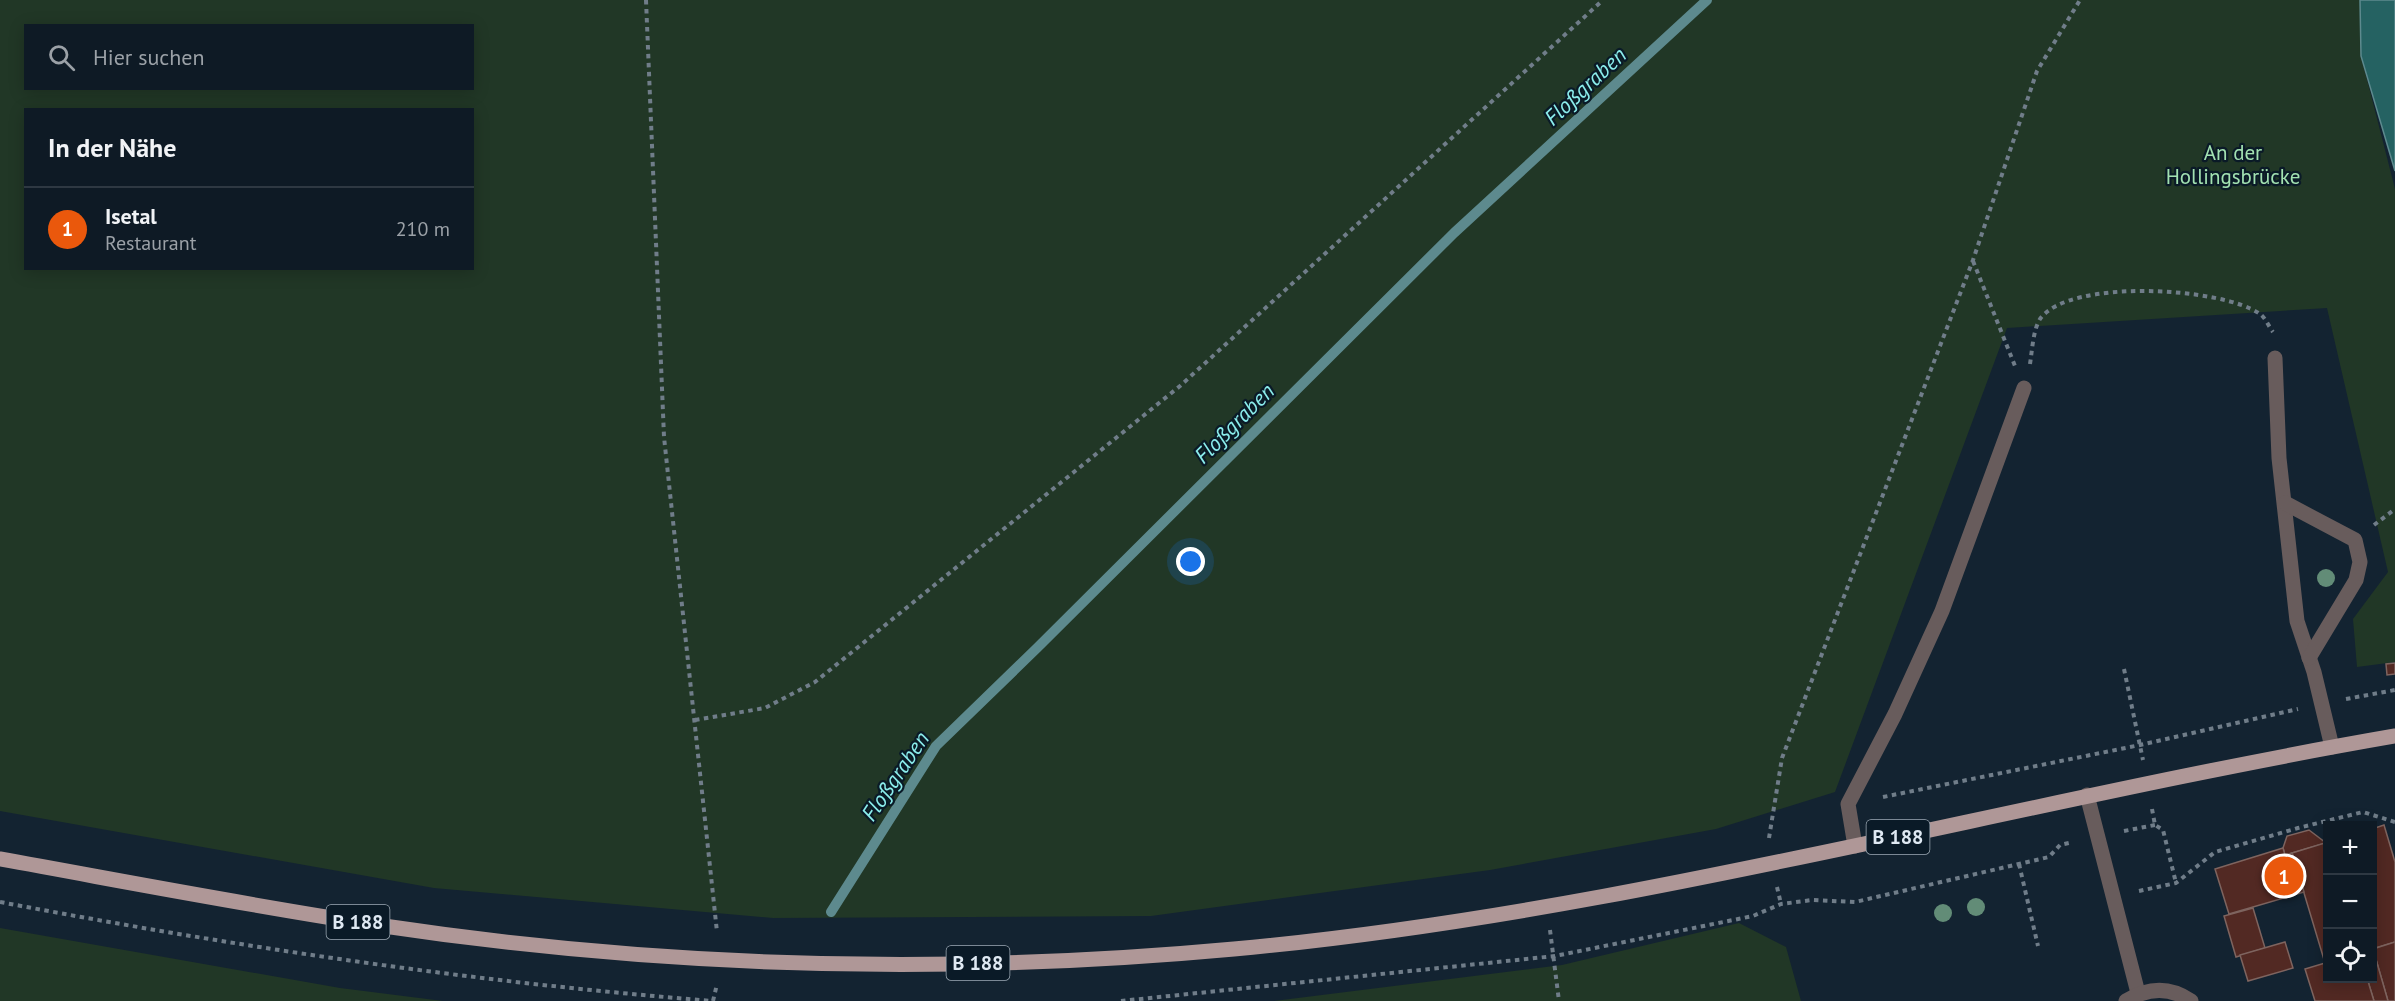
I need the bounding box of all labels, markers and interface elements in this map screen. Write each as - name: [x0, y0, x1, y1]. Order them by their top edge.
- search box: [24, 24, 474, 90]
- icon: search: [45, 41, 78, 74]
- water label: Floßgraben: [1538, 41, 1632, 131]
- text: Hier suchen: [93, 43, 205, 71]
- text: In der Nähe: [48, 131, 176, 164]
- park label: An der Hollingsbrücke: [2166, 139, 2300, 190]
- text: Isetal: [105, 202, 157, 230]
- text: 1: [62, 216, 73, 242]
- text: 210 m: [396, 216, 450, 242]
- text: Restaurant: [105, 230, 196, 256]
- water label: Floßgraben: [1188, 377, 1280, 469]
- your location: [1176, 547, 1205, 576]
- water label: Floßgraben: [855, 726, 935, 826]
- road number: B 188: [1866, 820, 1930, 854]
- map controls: [2323, 821, 2377, 983]
- button: +: [2323, 821, 2377, 875]
- pin: 1: [2264, 854, 2304, 898]
- button: −: [2323, 875, 2377, 929]
- road number: B 188: [326, 905, 389, 939]
- button: locate: [2323, 929, 2377, 983]
- road number: B 188: [946, 946, 1010, 980]

